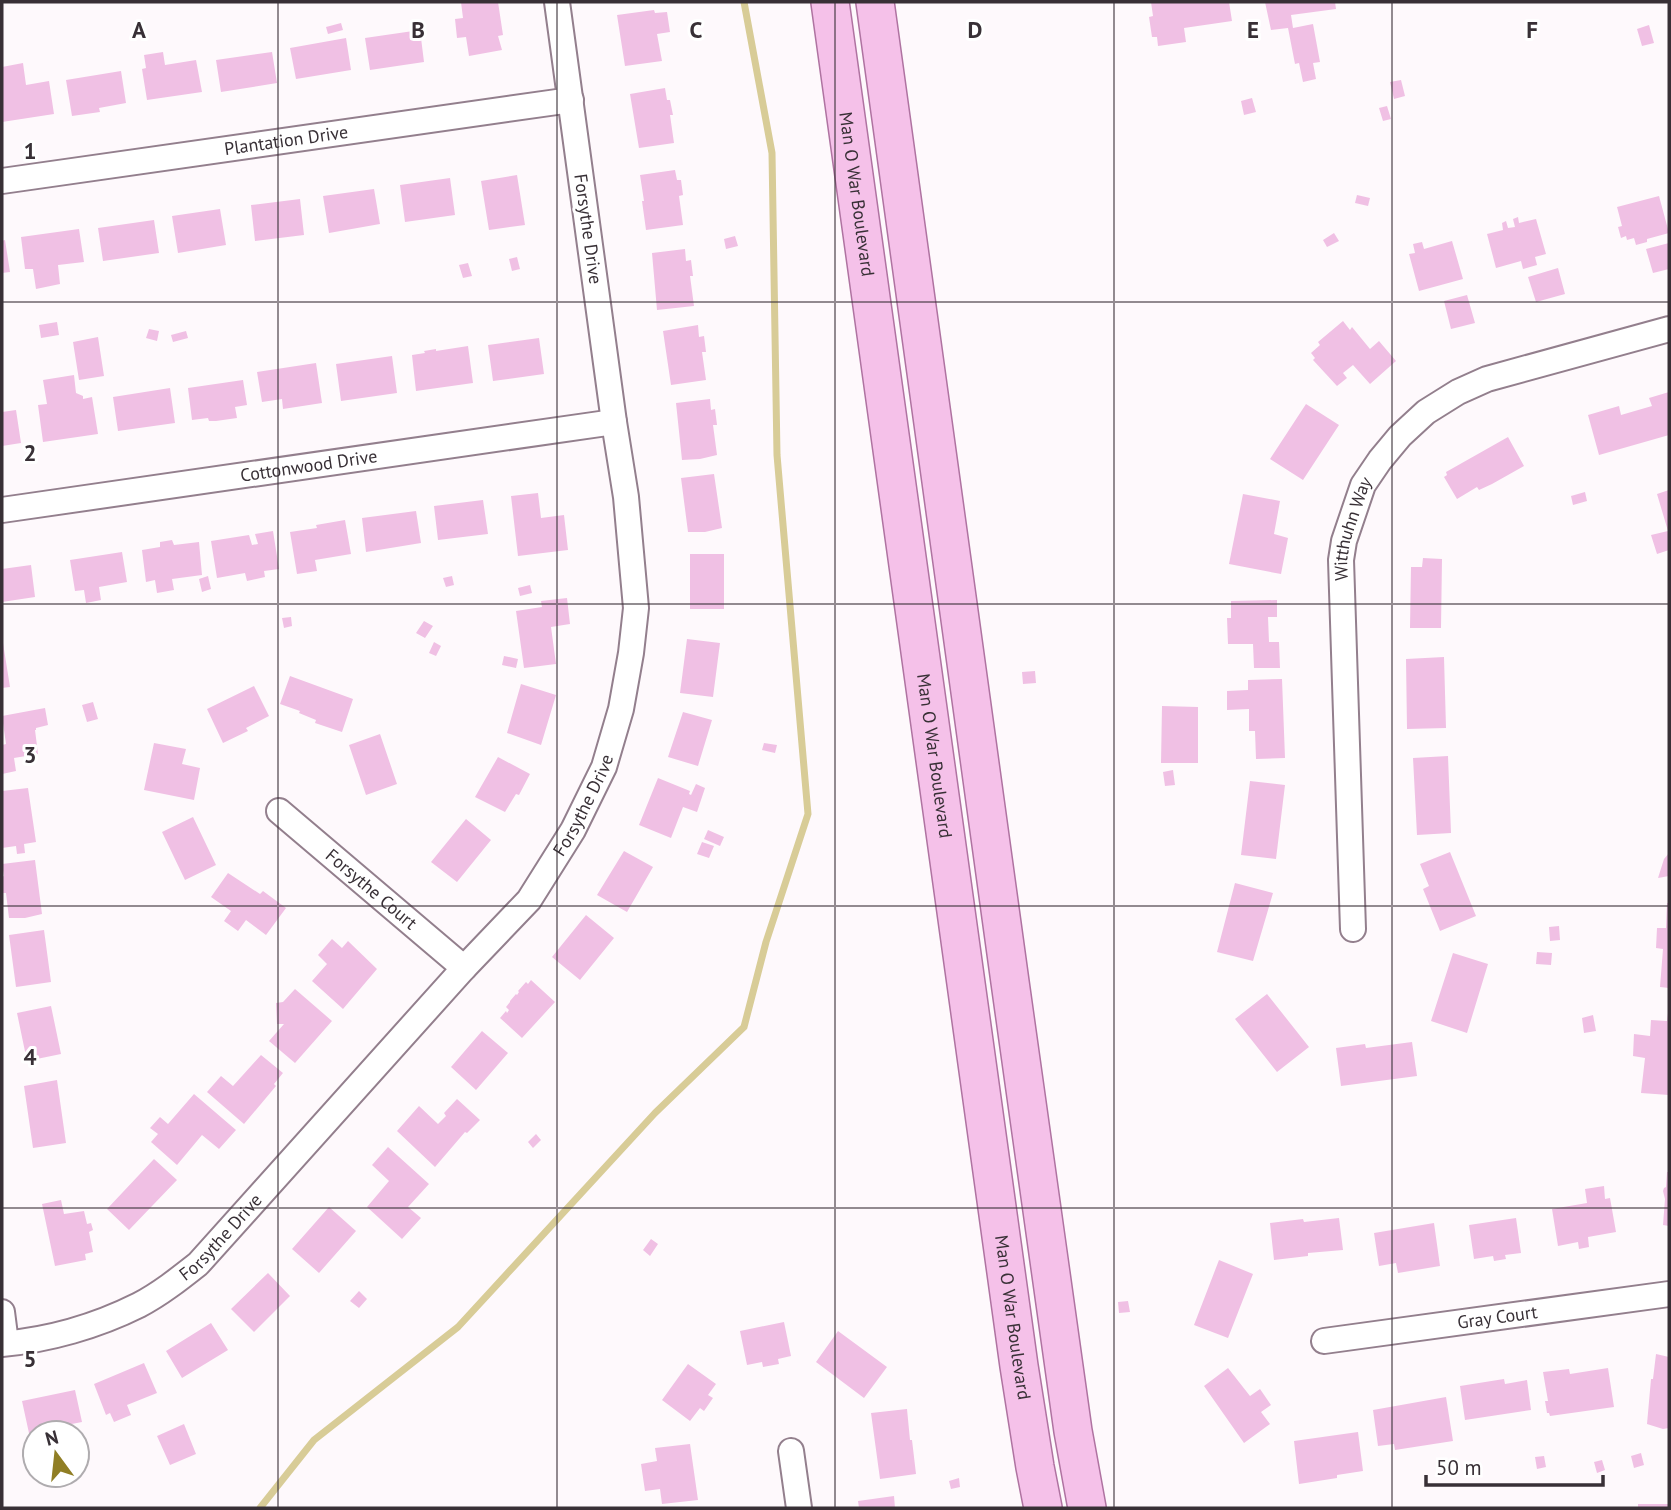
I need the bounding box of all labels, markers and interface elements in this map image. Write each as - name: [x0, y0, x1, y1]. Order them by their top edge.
- text: A: [132, 15, 146, 44]
- text: B: [411, 15, 425, 44]
- text: C: [690, 15, 703, 44]
- text: D: [968, 15, 982, 44]
- text: E: [1247, 15, 1259, 44]
- text: F: [1526, 15, 1538, 44]
- street label: Man O War Boulevard: [834, 110, 880, 278]
- street label: Plantation Drive: [223, 120, 349, 160]
- text: 1: [23, 136, 37, 165]
- street label: Forsythe Drive: [569, 172, 608, 286]
- text: 2: [23, 438, 37, 467]
- street label: Cottonwood Drive: [239, 444, 379, 487]
- street label: Witthuhn Way: [1329, 471, 1377, 581]
- street label: Man O War Boulevard: [912, 672, 958, 840]
- text: 3: [23, 740, 37, 769]
- street label: Forsythe Drive: [548, 752, 618, 860]
- street label: Forsythe Court: [321, 844, 422, 934]
- text: 4: [23, 1042, 37, 1071]
- street label: Forsythe Drive: [174, 1189, 267, 1286]
- street label: Man O War Boulevard: [990, 1234, 1036, 1401]
- street label: Gray Court: [1456, 1300, 1539, 1334]
- text: 5: [23, 1344, 37, 1373]
- north arrow: [21, 1419, 91, 1489]
- text: N: [42, 1424, 61, 1451]
- scale bar: [1426, 1444, 1603, 1488]
- text: 50 m: [1436, 1454, 1482, 1481]

